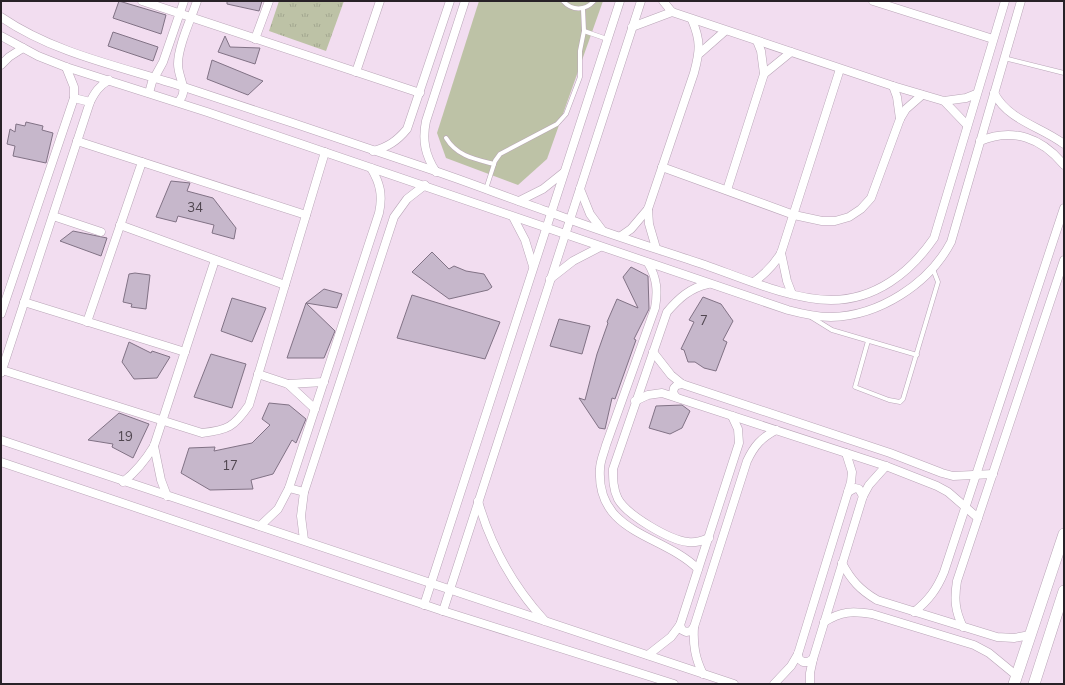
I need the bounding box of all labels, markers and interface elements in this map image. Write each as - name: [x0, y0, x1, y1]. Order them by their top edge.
- house number: 34: [187, 199, 203, 215]
- house number: 7: [700, 312, 708, 328]
- house number: 19: [117, 428, 133, 444]
- house number: 17: [222, 457, 238, 473]

